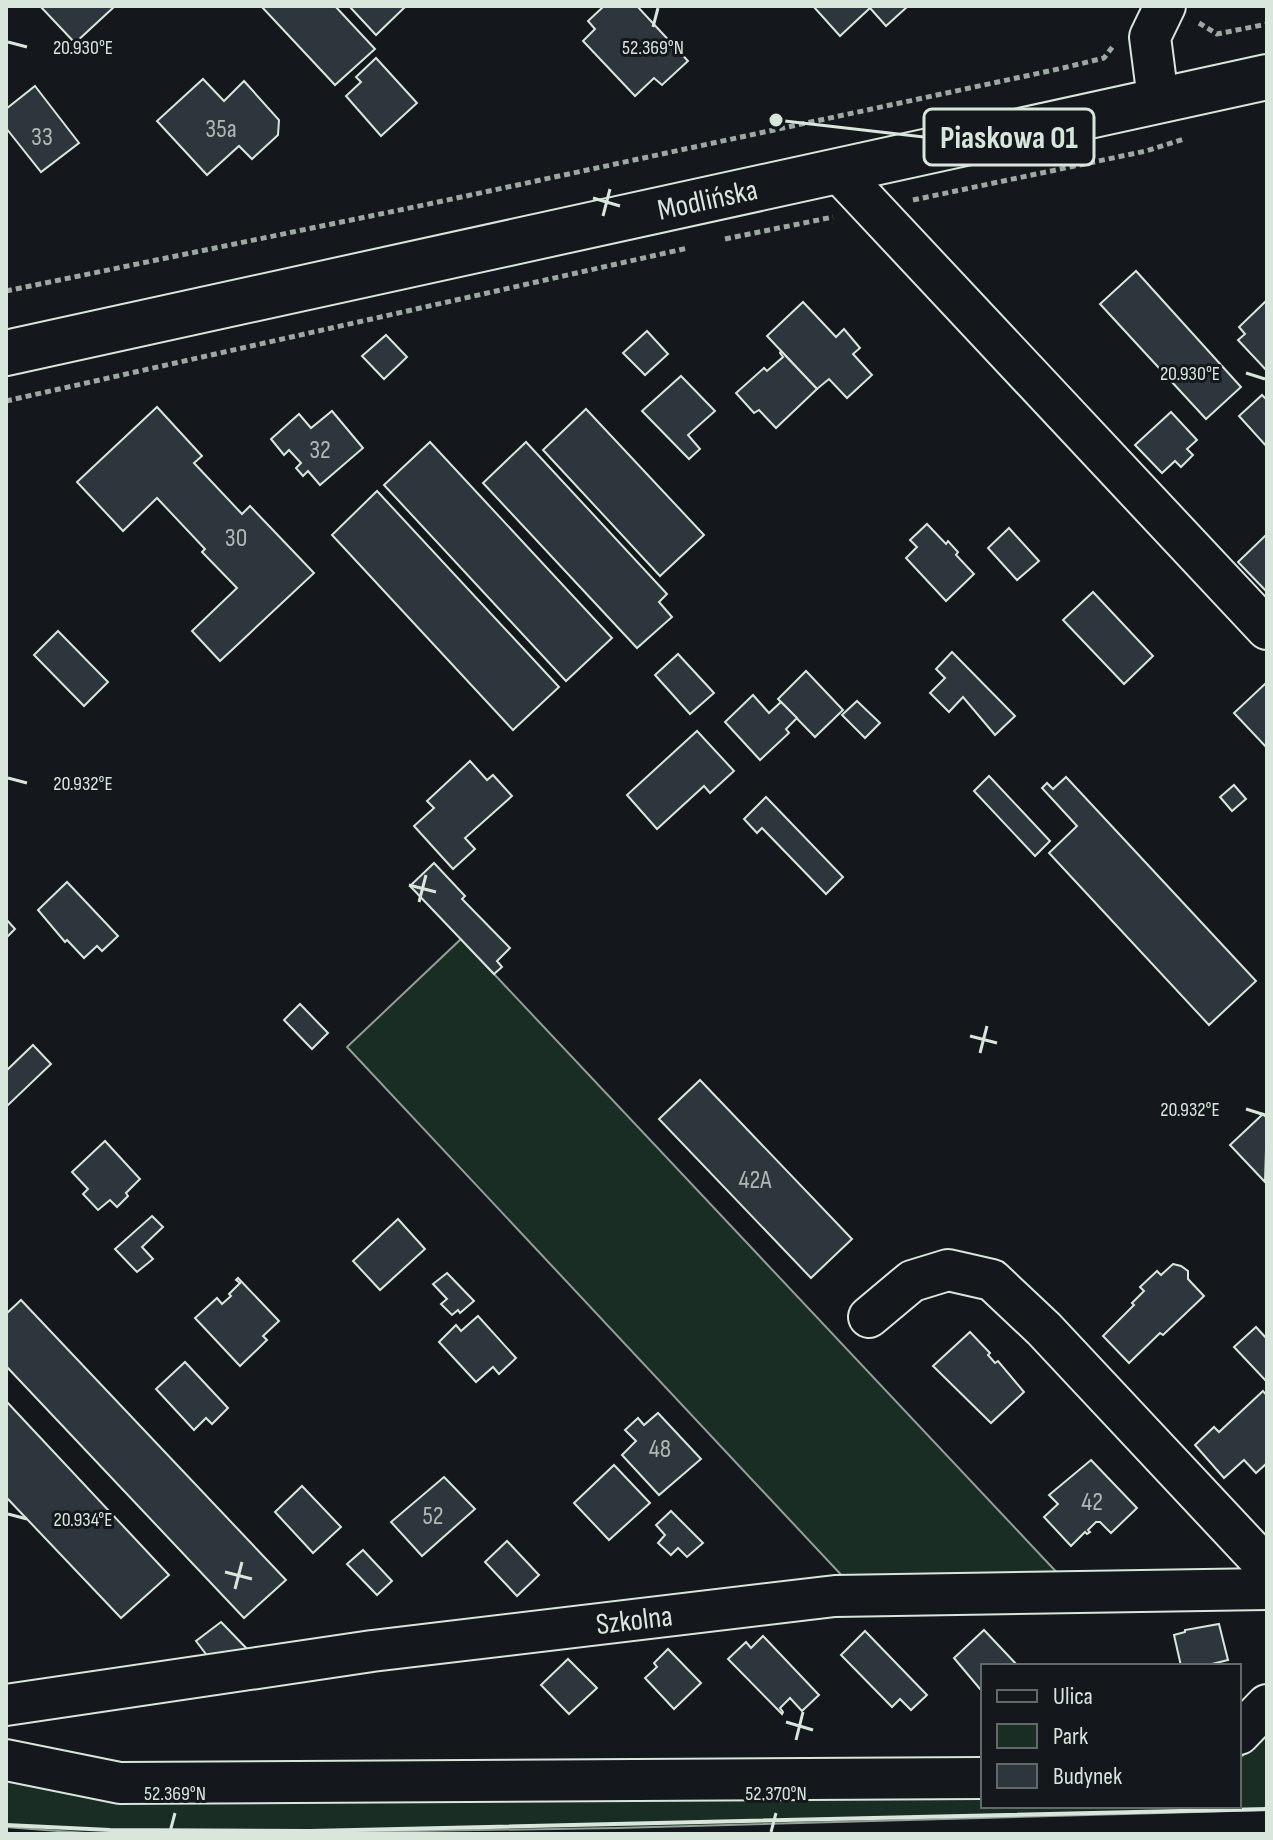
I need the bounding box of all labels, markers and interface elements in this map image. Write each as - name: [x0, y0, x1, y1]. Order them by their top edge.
- text: 20.930°E: [53, 36, 113, 60]
- text: 52.369°N: [622, 36, 684, 60]
- callout: Piaskowa 01: [924, 109, 1094, 165]
- house number: 35a: [205, 114, 237, 145]
- text: Piaskowa 01: [940, 119, 1078, 158]
- house number: 33: [31, 122, 53, 153]
- street label: Modlińska: [654, 172, 761, 229]
- text: 20.930°E: [1160, 362, 1220, 386]
- house number: 32: [309, 435, 331, 466]
- house number: 30: [225, 523, 247, 554]
- text: 20.932°E: [53, 772, 113, 796]
- text: 20.932°E: [1160, 1098, 1220, 1122]
- house number: 42A: [739, 1165, 772, 1196]
- house number: 48: [649, 1434, 671, 1465]
- house number: 42: [1081, 1487, 1103, 1518]
- house number: 52: [422, 1501, 444, 1532]
- text: 20.934°E: [54, 1508, 112, 1532]
- street label: Szkolna: [594, 1598, 675, 1643]
- legend: [981, 1664, 1241, 1808]
- text: Ulica: [1053, 1682, 1093, 1711]
- text: Park: [1053, 1722, 1088, 1751]
- text: Budynek: [1053, 1762, 1122, 1791]
- text: 52.369°N: [144, 1782, 206, 1806]
- text: 52.370°N: [745, 1782, 807, 1806]

